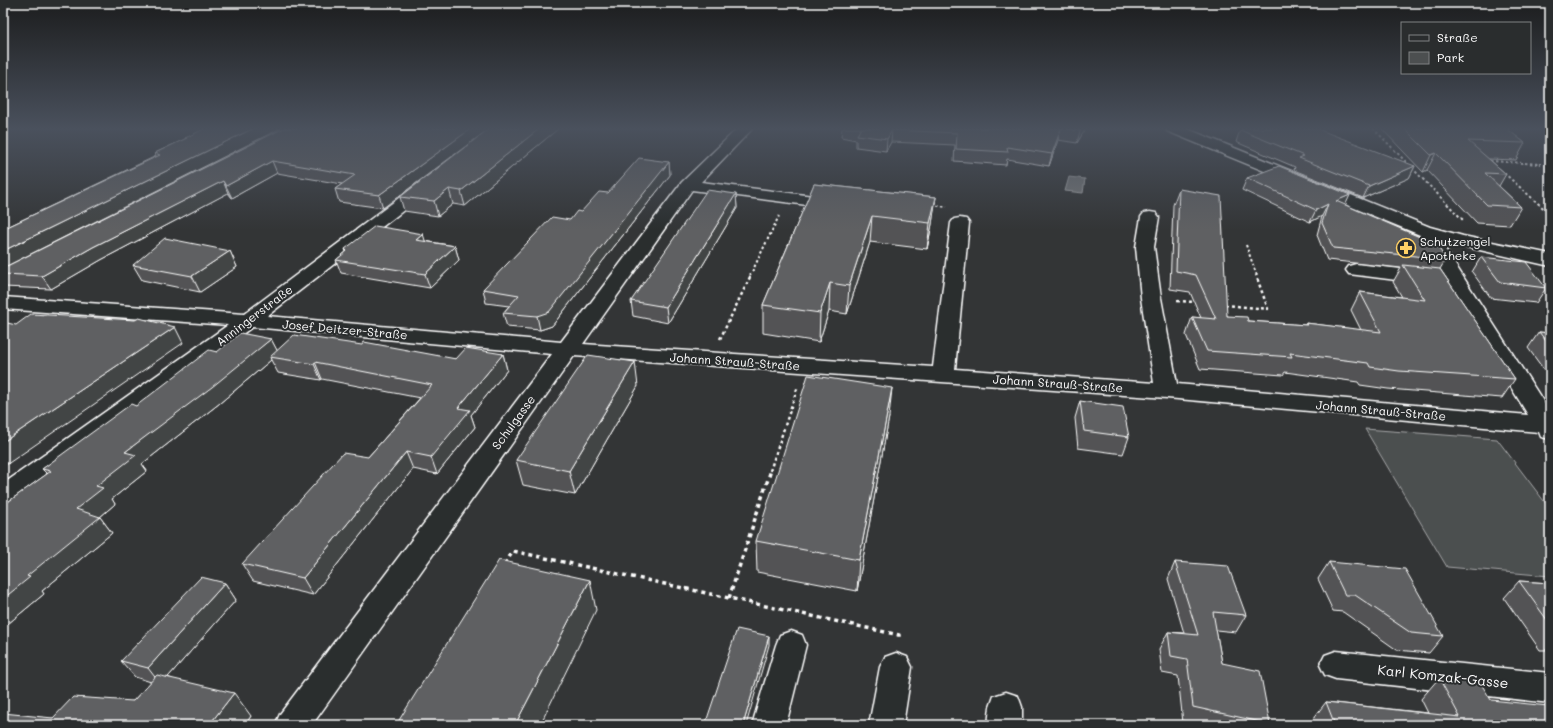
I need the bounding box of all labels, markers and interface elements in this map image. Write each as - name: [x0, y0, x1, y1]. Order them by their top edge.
- legend: [1401, 22, 1531, 74]
- text: Straße: [1437, 29, 1478, 45]
- text: Park: [1437, 49, 1464, 65]
- place label: Schutzengel Apotheke: [1420, 233, 1491, 263]
- pharmacy icon: Schutzengel Apotheke: [1395, 237, 1417, 259]
- street label: Anningerstraße: [212, 281, 296, 349]
- street label: Josef Deitzer-Straße: [282, 316, 408, 342]
- street label: Johann Strauß-Straße: [669, 348, 801, 374]
- street label: Johann Strauß-Straße: [992, 370, 1124, 396]
- street label: Schulgasse: [488, 392, 538, 452]
- street label: Johann Strauß-Straße: [1315, 396, 1447, 424]
- street label: Karl Komzak-Gasse: [1377, 660, 1509, 692]

